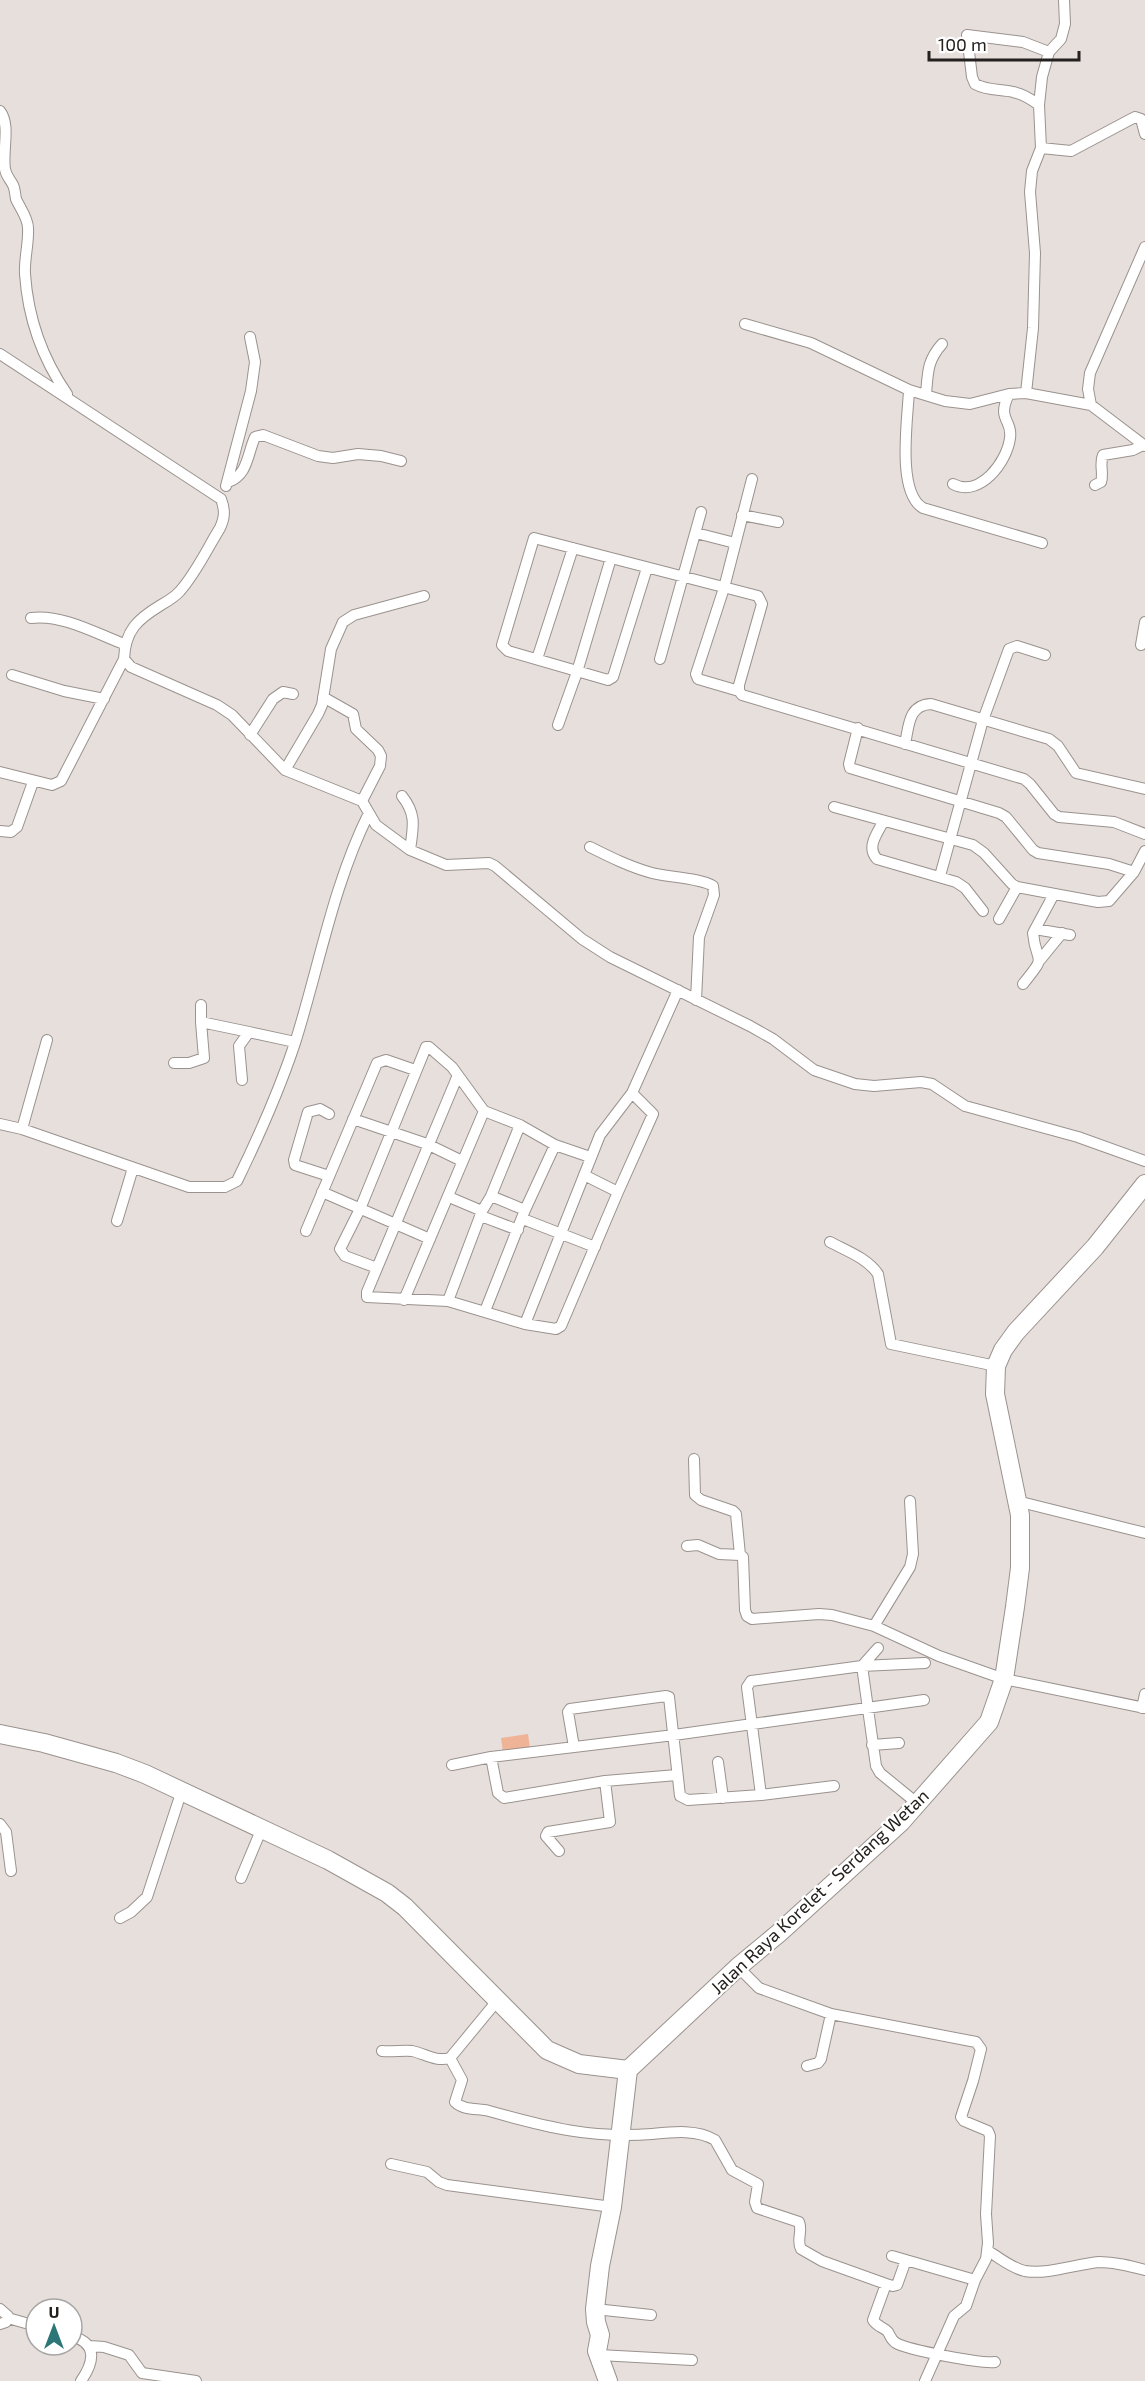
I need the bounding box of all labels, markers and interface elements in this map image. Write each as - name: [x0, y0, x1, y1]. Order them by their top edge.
- scale bar: [929, 24, 1079, 62]
- text: 100 m: [938, 33, 987, 55]
- street label: Jalan Raya Korelet - Serdang Wetan: [706, 1784, 933, 1998]
- north arrow: [24, 2297, 84, 2357]
- text: U: [49, 2302, 59, 2321]

